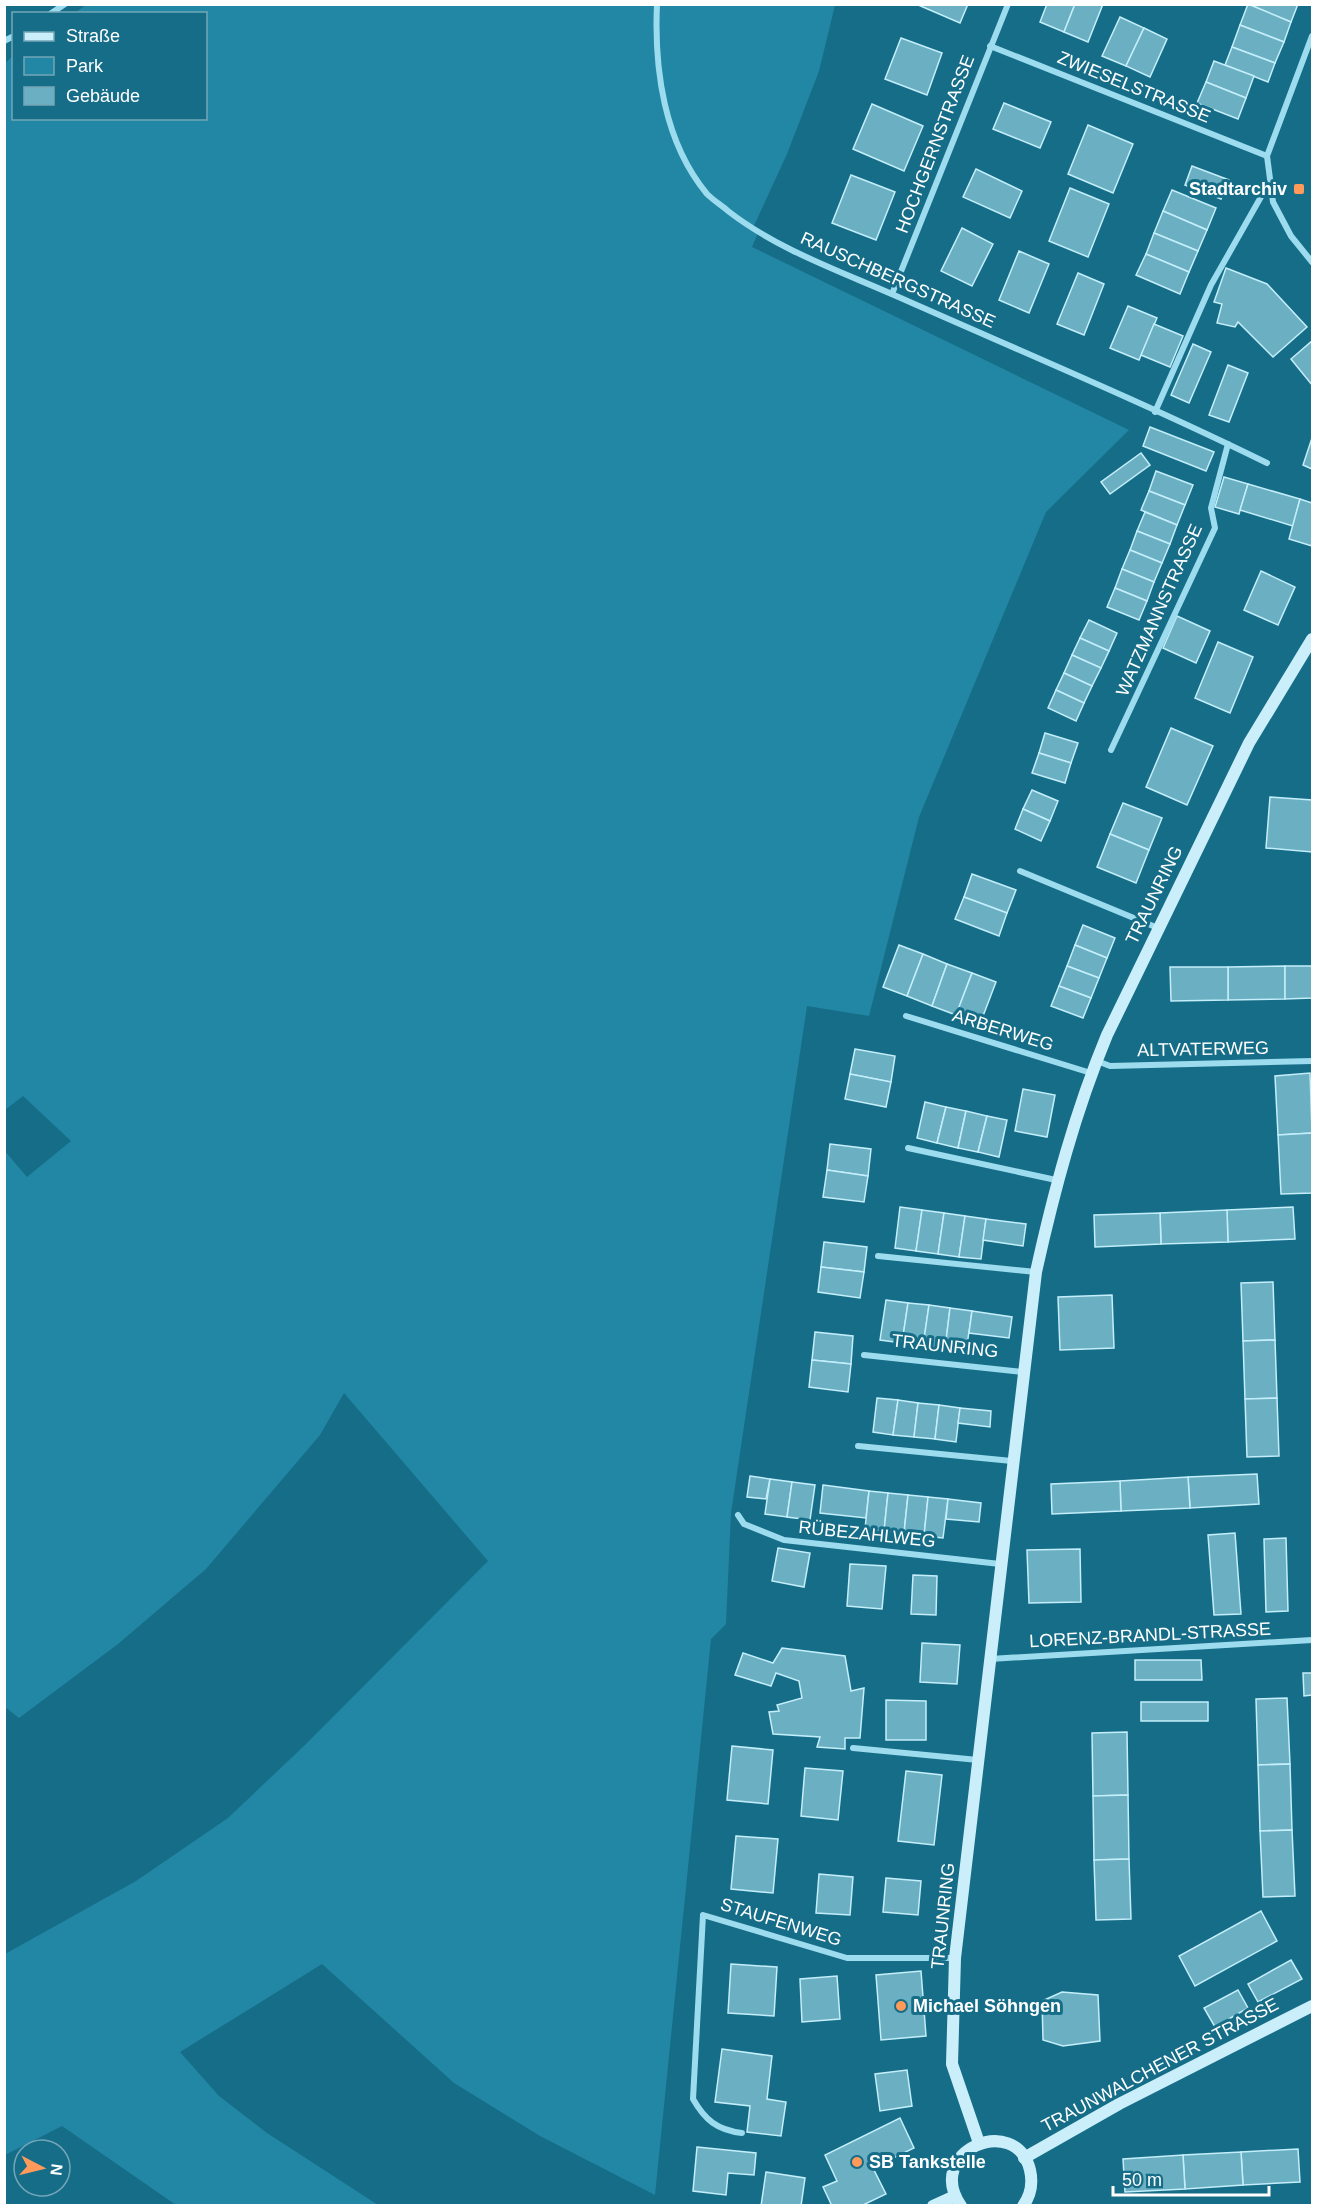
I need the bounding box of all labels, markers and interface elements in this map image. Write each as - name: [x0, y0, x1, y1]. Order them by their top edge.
- legend: [12, 12, 207, 120]
- text: Straße: [66, 26, 120, 46]
- street label: ZWIESELSTRASSE: [1055, 47, 1213, 127]
- street label: HOCHGERNSTRASSE: [892, 52, 978, 236]
- text: Park: [66, 56, 104, 76]
- text: Gebäude: [66, 86, 140, 106]
- place label: Stadtarchiv: [1189, 179, 1287, 199]
- marker: Stadtarchiv: [1292, 182, 1306, 196]
- street label: RAUSCHBERGSTRASSE: [798, 228, 998, 332]
- street label: WATZMANNSTRASSE: [1112, 521, 1206, 699]
- street label: TRAUNRING: [1122, 843, 1186, 947]
- street label: ARBERWEG: [950, 1005, 1056, 1055]
- street label: ALTVATERWEG: [1137, 1038, 1269, 1060]
- street label: TRAUNRING: [891, 1330, 999, 1362]
- street label: RÜBEZAHLWEG: [797, 1517, 937, 1551]
- street label: LORENZ-BRANDL-STRASSE: [1029, 1619, 1271, 1651]
- street label: TRAUNRING: [927, 1862, 959, 1970]
- street label: STAUFENWEG: [718, 1894, 844, 1950]
- street label: TRAUNWALCHENER STRASSE: [1038, 1994, 1282, 2136]
- place label: Michael Söhngen: [913, 1996, 1061, 2016]
- marker: Michael Söhngen: [894, 1999, 908, 2013]
- north arrow: [12, 2138, 72, 2198]
- place label: SB Tankstelle: [869, 2152, 986, 2172]
- marker: SB Tankstelle: [850, 2155, 864, 2169]
- scale bar: [1113, 2159, 1269, 2197]
- text: N: [47, 2163, 66, 2177]
- text: 50 m: [1122, 2170, 1162, 2190]

